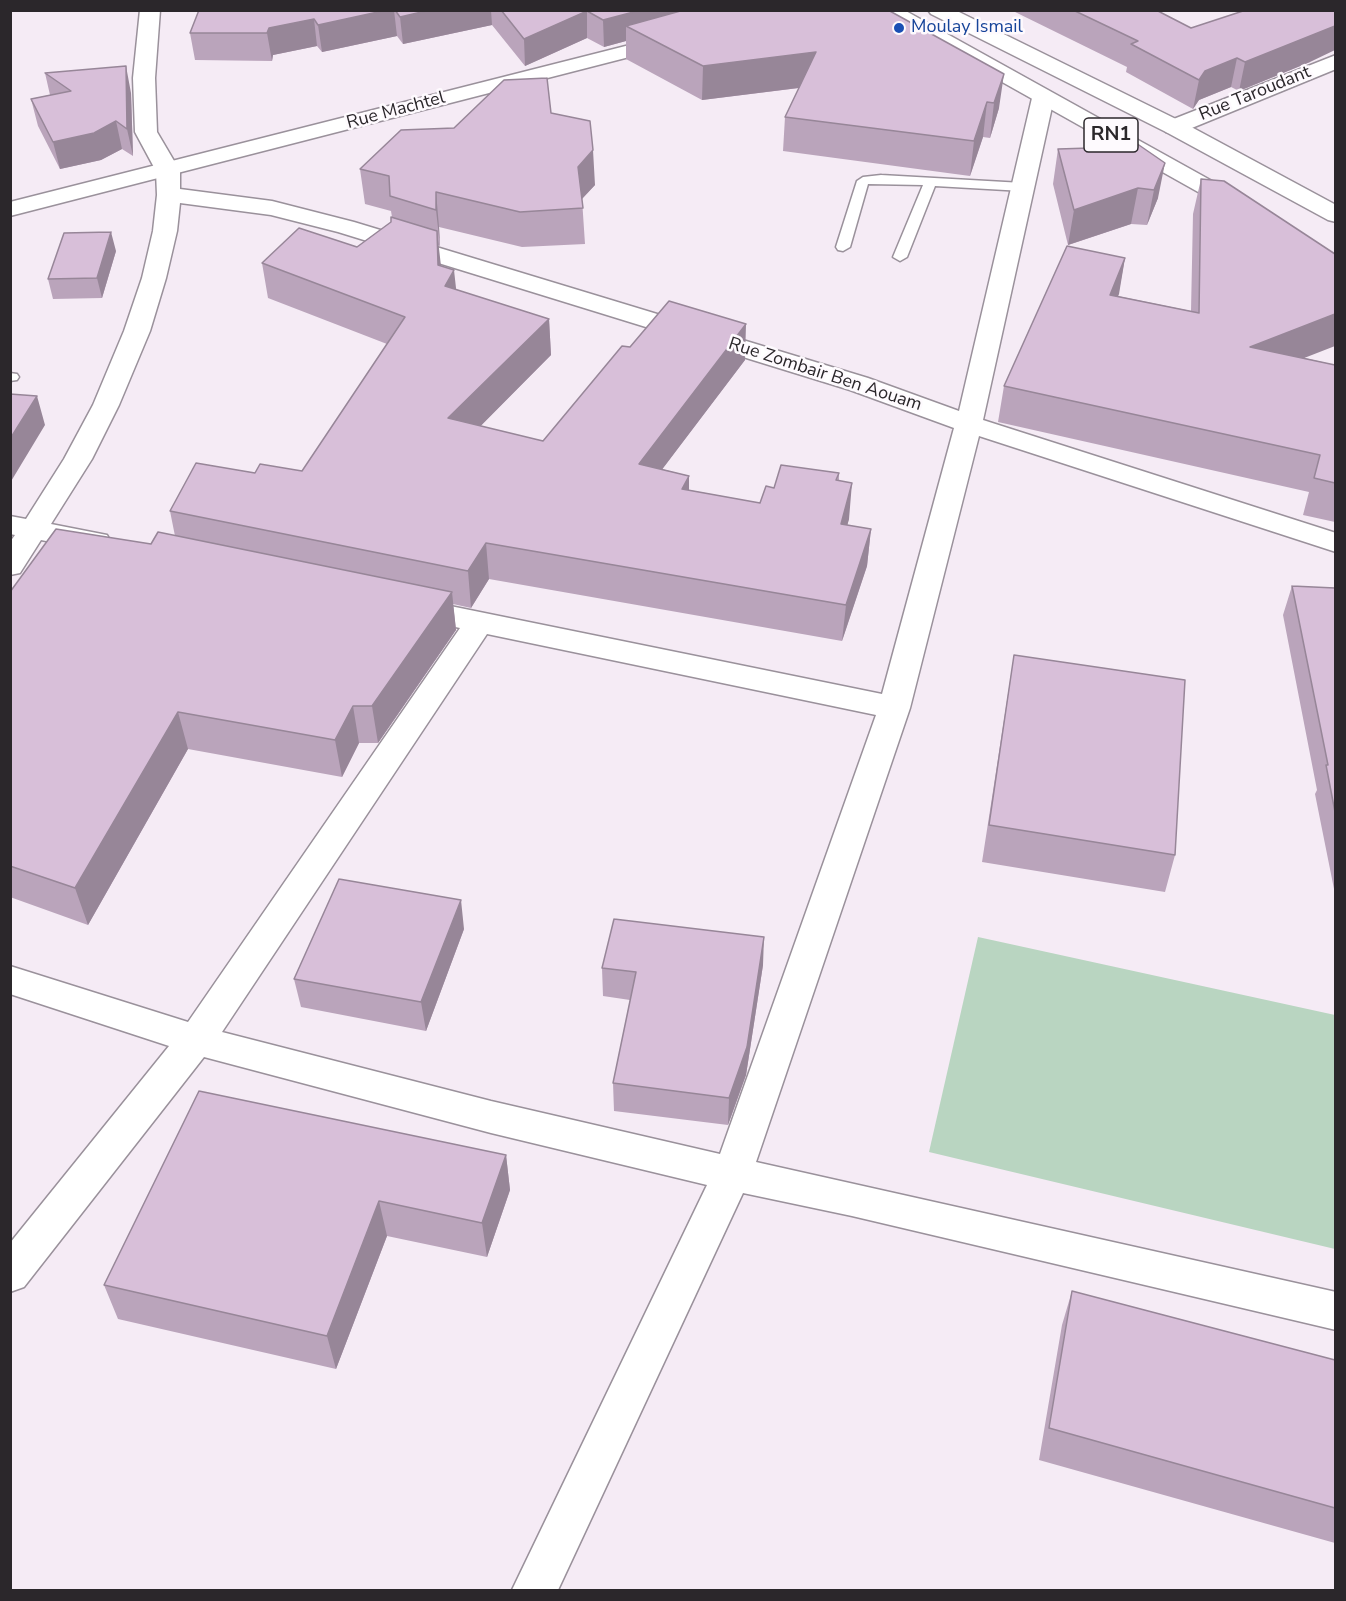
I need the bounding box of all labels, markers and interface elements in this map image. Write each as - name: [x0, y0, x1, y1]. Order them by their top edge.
- place label: Moulay Ismail: [911, 17, 1023, 39]
- marker: Moulay Ismail: [892, 21, 906, 35]
- street label: Rue Taroudant: [1196, 62, 1314, 126]
- street label: Rue Machtel: [344, 88, 448, 134]
- road number: RN1: [1084, 118, 1138, 152]
- street label: Rue Zombair Ben Aouam: [726, 334, 924, 416]

